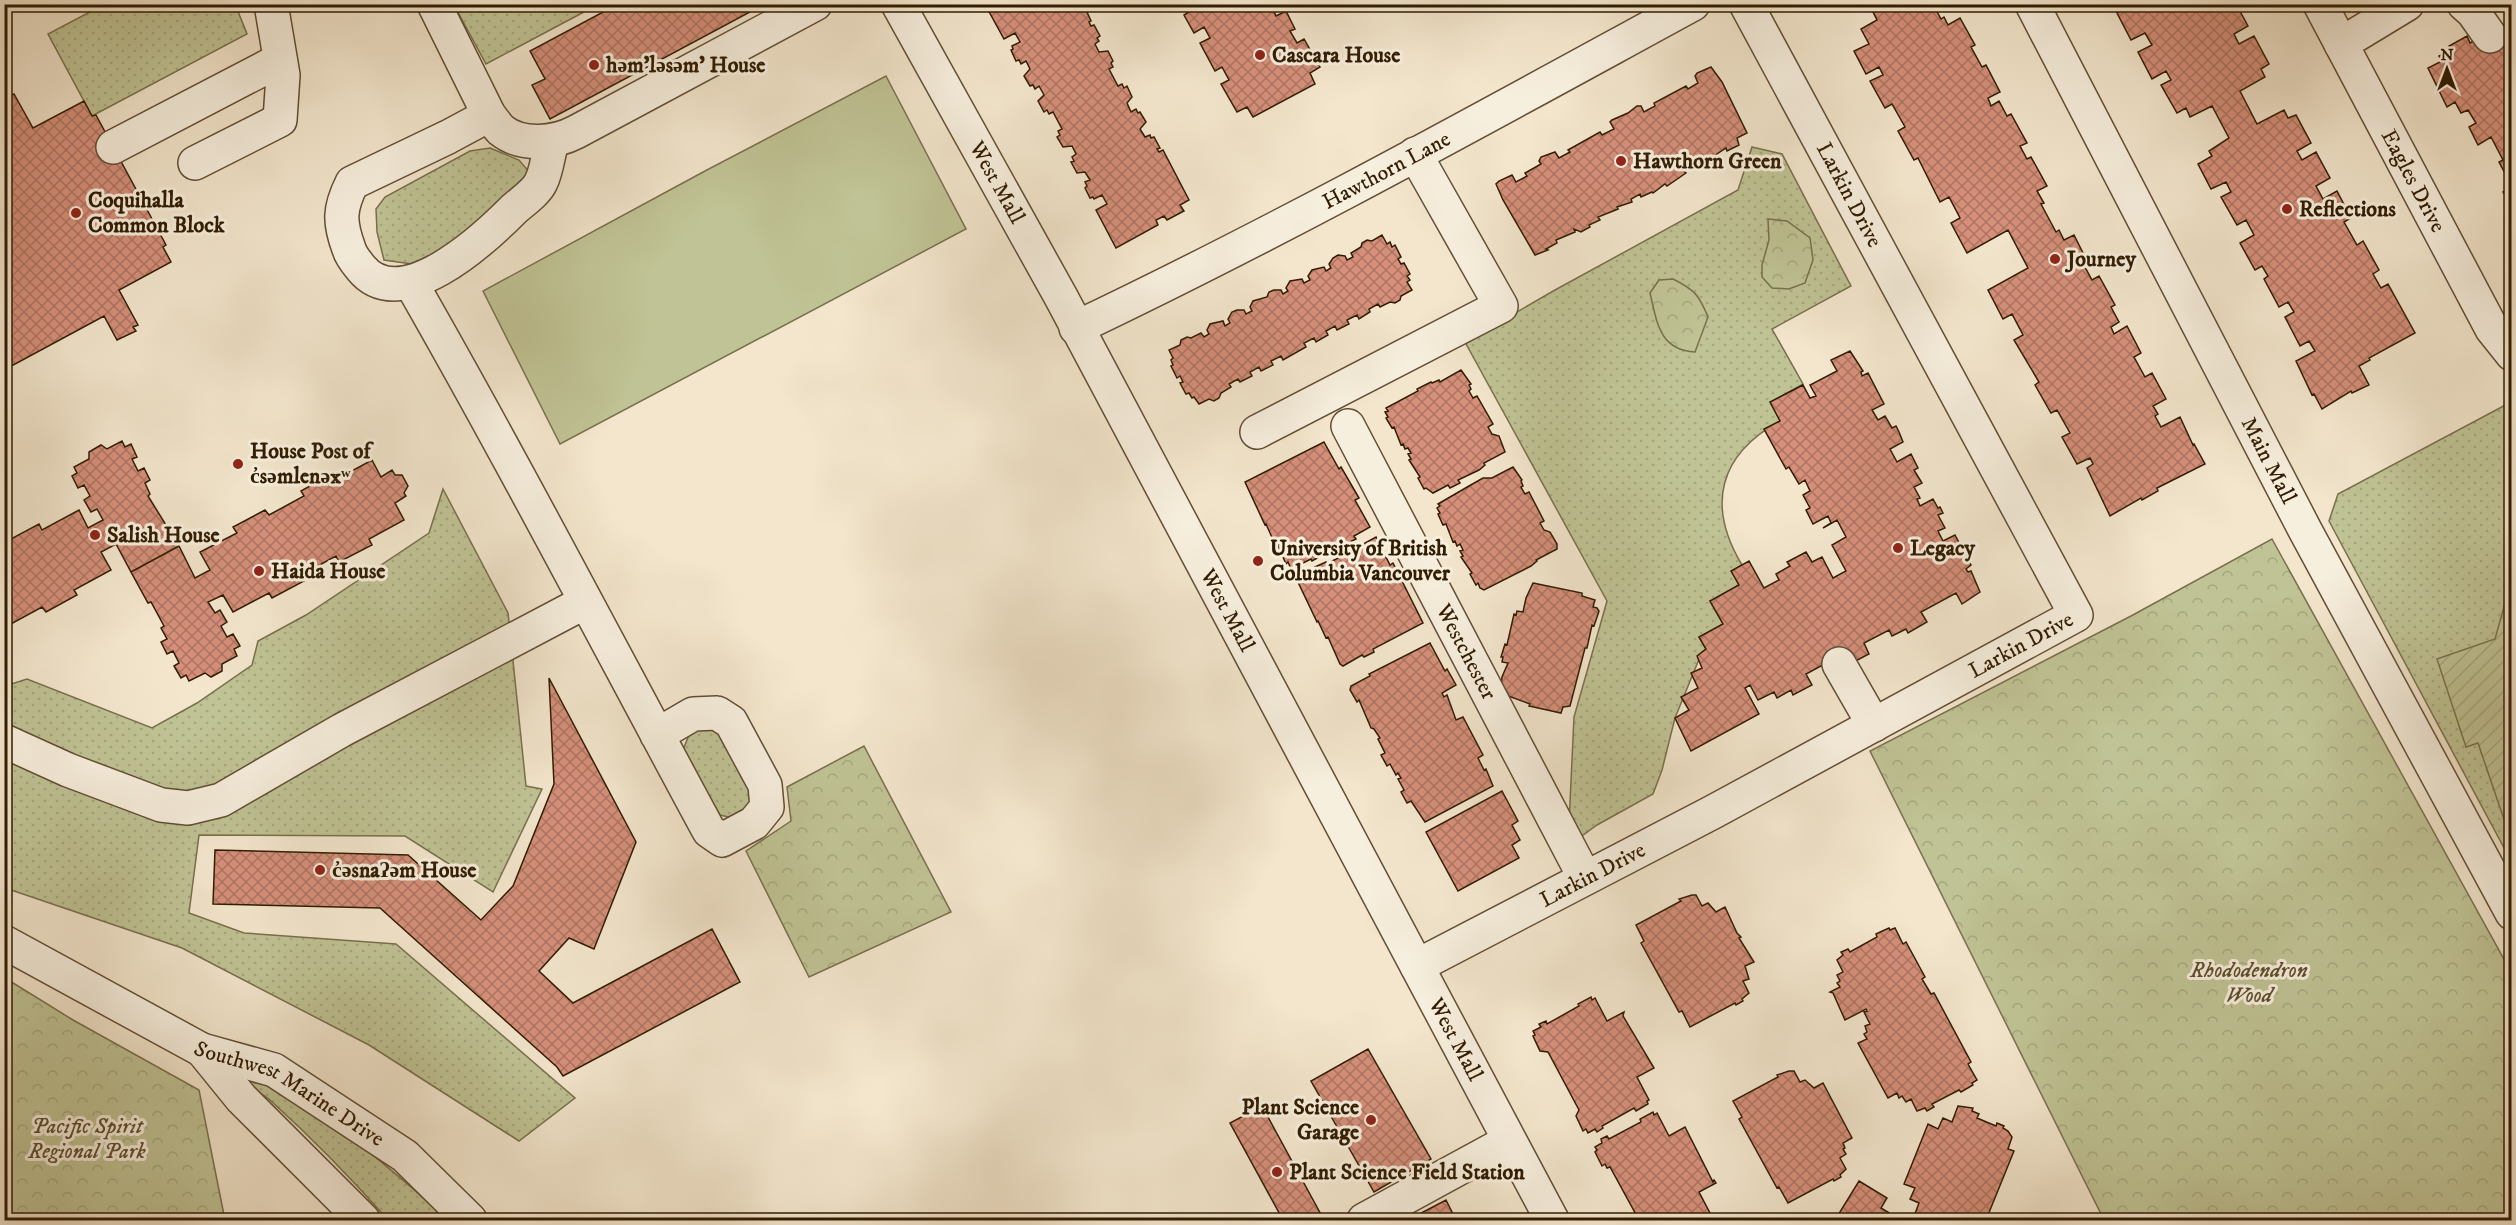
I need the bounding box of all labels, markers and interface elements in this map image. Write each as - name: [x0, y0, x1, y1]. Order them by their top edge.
- north arrow: [2417, 39, 2477, 99]
- place label: Cascara House: [1272, 42, 1400, 69]
- text: N: [2440, 45, 2454, 65]
- marker: Cascara House: [1253, 48, 1267, 62]
- place label: həm’ləsəm’ House: [605, 52, 765, 79]
- marker: həm’ləsəm’ House: [587, 58, 601, 72]
- street label: Hawthorn Lane: [1318, 125, 1455, 215]
- street label: Eagles Drive: [2375, 125, 2452, 237]
- street label: West Mall: [963, 135, 1031, 229]
- street label: Larkin Drive: [1810, 138, 1888, 252]
- place label: Hawthorn Green: [1633, 148, 1782, 175]
- marker: Hawthorn Green: [1614, 154, 1628, 168]
- place label: Coquihalla Common Block: [88, 187, 226, 239]
- place label: Reflections: [2299, 196, 2397, 223]
- marker: Reflections: [2280, 202, 2294, 216]
- marker: Coquihalla Common Block: [69, 206, 83, 220]
- place label: Journey: [2064, 246, 2136, 273]
- marker: Journey: [2048, 252, 2062, 266]
- street label: Main Mall: [2235, 412, 2303, 509]
- place label: House Post of c̓səmlenəxʷ: [250, 438, 374, 490]
- marker: House Post of c̓səmlenəxʷ: [231, 457, 245, 471]
- place label: Salish House: [107, 522, 220, 549]
- marker: Salish House: [88, 528, 102, 542]
- place label: University of British Columbia Vancouver: [1270, 535, 1451, 587]
- place label: Legacy: [1910, 535, 1975, 562]
- marker: Legacy: [1891, 541, 1905, 555]
- marker: University of British Columbia Vancouver: [1251, 554, 1265, 568]
- place label: Haida House: [271, 558, 385, 585]
- street label: West Mall: [1194, 563, 1261, 657]
- marker: Haida House: [252, 564, 266, 578]
- street label: Westchester: [1430, 598, 1503, 705]
- street label: Larkin Drive: [1964, 606, 2078, 684]
- street label: Larkin Drive: [1535, 836, 1650, 913]
- place label: c̓əsnaʔəm House: [332, 857, 476, 884]
- marker: c̓əsnaʔəm House: [313, 863, 327, 877]
- park label: Rhododendron Wood: [2189, 957, 2308, 1009]
- street label: West Mall: [1422, 992, 1489, 1086]
- street label: Southwest Marine Drive: [189, 1035, 390, 1152]
- place label: Plant Science Garage: [1241, 1094, 1359, 1146]
- park label: Pacific Spirit Regional Park: [27, 1113, 147, 1165]
- marker: Plant Science Garage: [1364, 1113, 1378, 1127]
- place label: Plant Science Field Station: [1289, 1159, 1525, 1186]
- marker: Plant Science Field Station: [1270, 1165, 1284, 1179]

